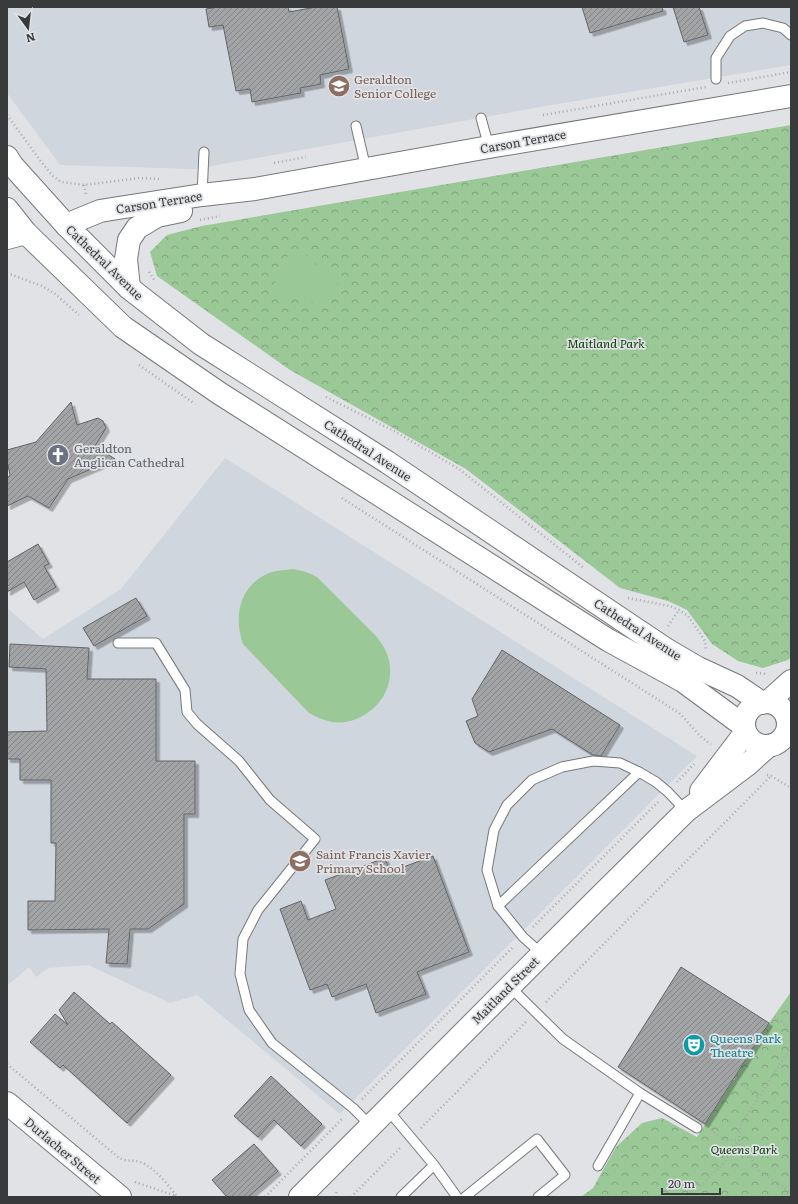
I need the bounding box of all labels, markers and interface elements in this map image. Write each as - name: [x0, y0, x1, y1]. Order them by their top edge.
- north arrow: [8, 8, 48, 48]
- text: N: [24, 30, 37, 48]
- place label: Geraldton Senior College: [354, 70, 436, 102]
- school or university icon: Geraldton Senior College: [326, 73, 352, 99]
- street label: Carson Terrace: [479, 125, 567, 157]
- street label: Carson Terrace: [115, 186, 203, 218]
- street label: Cathedral Avenue: [62, 220, 148, 304]
- park label: Maitland Park: [567, 334, 645, 352]
- street label: Cathedral Avenue: [321, 415, 415, 485]
- place label: Geraldton Anglican Cathedral: [74, 439, 185, 471]
- church icon: Geraldton Anglican Cathedral: [45, 442, 71, 468]
- street label: Cathedral Avenue: [591, 594, 685, 664]
- place label: Saint Francis Xavier Primary School: [316, 845, 431, 877]
- school or university icon: Saint Francis Xavier Primary School: [287, 848, 313, 874]
- street label: Maitland Street: [467, 952, 543, 1028]
- place label: Queens Park Theatre: [710, 1029, 782, 1061]
- theatre icon: Queens Park Theatre: [681, 1032, 707, 1058]
- street label: Durlacher Street: [21, 1113, 105, 1188]
- park label: Queens Park: [710, 1140, 778, 1158]
- scale bar: [662, 1170, 720, 1196]
- text: 20 m: [668, 1174, 695, 1192]

